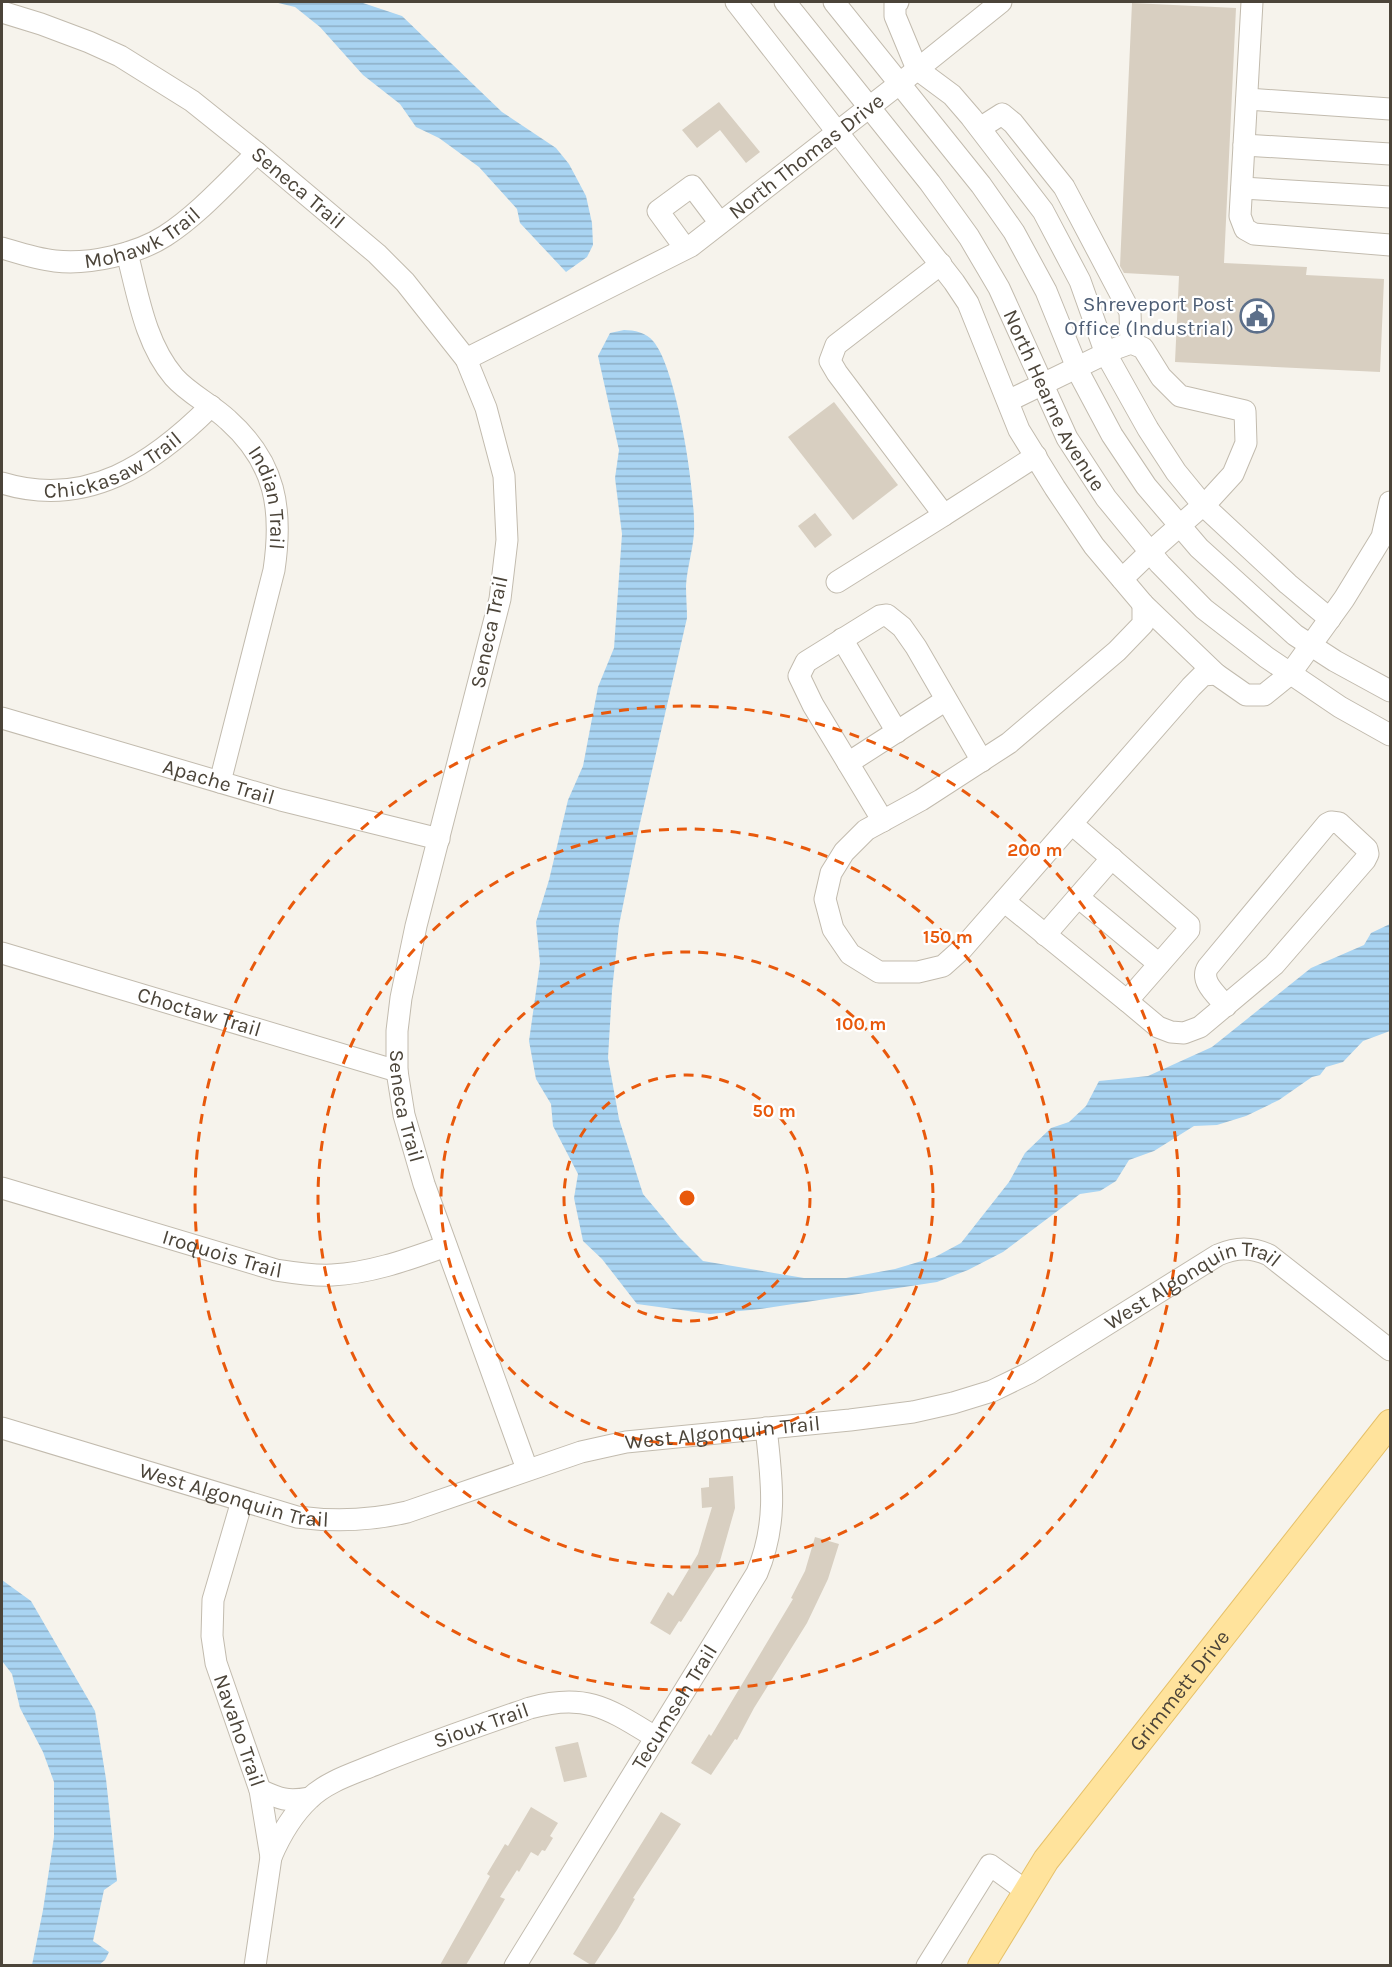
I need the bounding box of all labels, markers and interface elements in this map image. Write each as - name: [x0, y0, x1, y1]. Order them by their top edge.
- street label: North Thomas Drive: [724, 88, 889, 224]
- street label: Seneca Trail: [247, 142, 350, 234]
- street label: Mohawk Trail: [83, 202, 205, 273]
- place label: Shreveport Post Office (Industrial): [1064, 292, 1234, 340]
- public building icon: Shreveport Post Office (Industrial): [1239, 298, 1275, 334]
- street label: North Hearne Avenue: [998, 306, 1110, 496]
- street label: Chickasaw Trail: [44, 427, 186, 503]
- street label: Indian Trail: [243, 441, 289, 551]
- street label: Seneca Trail: [465, 573, 513, 691]
- street label: Apache Trail: [160, 754, 278, 810]
- text: 200 m: [1007, 839, 1063, 861]
- text: 150 m: [923, 926, 973, 948]
- street label: Choctaw Trail: [135, 982, 264, 1042]
- text: 100 m: [836, 1013, 886, 1035]
- street label: Seneca Trail: [385, 1050, 429, 1165]
- text: 50 m: [752, 1100, 796, 1122]
- centre of rings: [677, 1188, 697, 1208]
- street label: Iroquois Trail: [159, 1225, 284, 1283]
- street label: West Algonquin Trail: [1100, 1237, 1286, 1335]
- street label: West Algonquin Trail: [624, 1411, 821, 1454]
- street label: West Algonquin Trail: [136, 1458, 329, 1532]
- street label: Grimmett Drive: [1124, 1625, 1234, 1756]
- street label: Tecumseh Trail: [627, 1640, 722, 1774]
- street label: Navaho Trail: [209, 1671, 270, 1790]
- street label: Sioux Trail: [430, 1697, 532, 1753]

